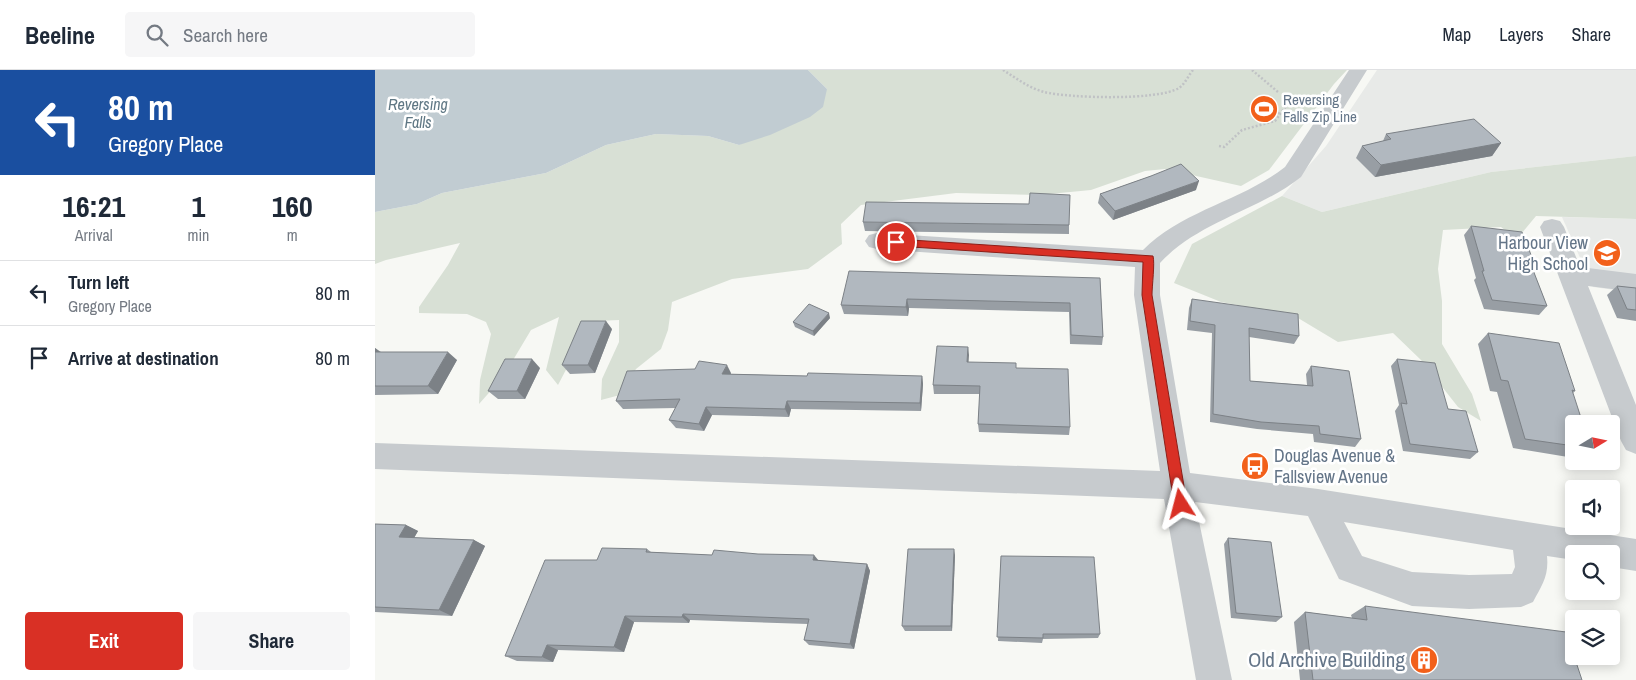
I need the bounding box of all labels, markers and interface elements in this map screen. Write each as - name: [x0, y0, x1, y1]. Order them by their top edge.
- search box: [125, 12, 475, 57]
- text: Beeline: [25, 19, 95, 51]
- icon: search: [143, 21, 171, 49]
- text: Search here: [183, 22, 268, 48]
- text: Map: [1443, 22, 1471, 47]
- text: Layers: [1499, 22, 1544, 47]
- text: Share: [1572, 22, 1611, 47]
- text: 80 m: [108, 84, 173, 131]
- place label: Reversing Falls Zip Line: [1283, 89, 1357, 127]
- icon: left: [25, 90, 90, 155]
- water label: Reversing Falls: [388, 93, 448, 133]
- sports icon: Reversing Falls Zip Line: [1249, 94, 1279, 124]
- text: Gregory Place: [108, 129, 223, 159]
- text: 16:21: [62, 186, 125, 226]
- text: 1: [192, 186, 205, 226]
- text: 160: [272, 186, 313, 226]
- pin: [875, 221, 917, 263]
- text: Arrival: [75, 224, 113, 246]
- text: min: [187, 224, 209, 246]
- text: m: [287, 224, 298, 246]
- icon: arrive: [882, 228, 910, 256]
- place label: Harbour View High School: [1498, 230, 1588, 276]
- school or university icon: Harbour View High School: [1592, 238, 1622, 268]
- text: Turn left: [68, 269, 129, 295]
- icon: left: [25, 279, 53, 307]
- text: 80 m: [315, 280, 350, 306]
- text: Gregory Place: [68, 295, 152, 317]
- icon: arrive: [25, 344, 53, 372]
- text: Arrive at destination: [68, 345, 219, 371]
- text: 80 m: [315, 345, 350, 371]
- north arrow: [1565, 415, 1620, 470]
- map controls: [1565, 415, 1620, 665]
- place label: Douglas Avenue & Fallsview Avenue: [1274, 443, 1395, 489]
- bus stop icon: Douglas Avenue & Fallsview Avenue: [1240, 451, 1270, 481]
- position arrow: [1154, 477, 1206, 529]
- button: sound: [1565, 480, 1620, 535]
- button: search: [1565, 545, 1620, 600]
- button: layers: [1565, 610, 1620, 665]
- button: Exit: [25, 612, 183, 670]
- button: Share: [193, 612, 350, 670]
- place label: Old Archive Building: [1248, 645, 1405, 674]
- building icon: Old Archive Building: [1409, 645, 1439, 675]

